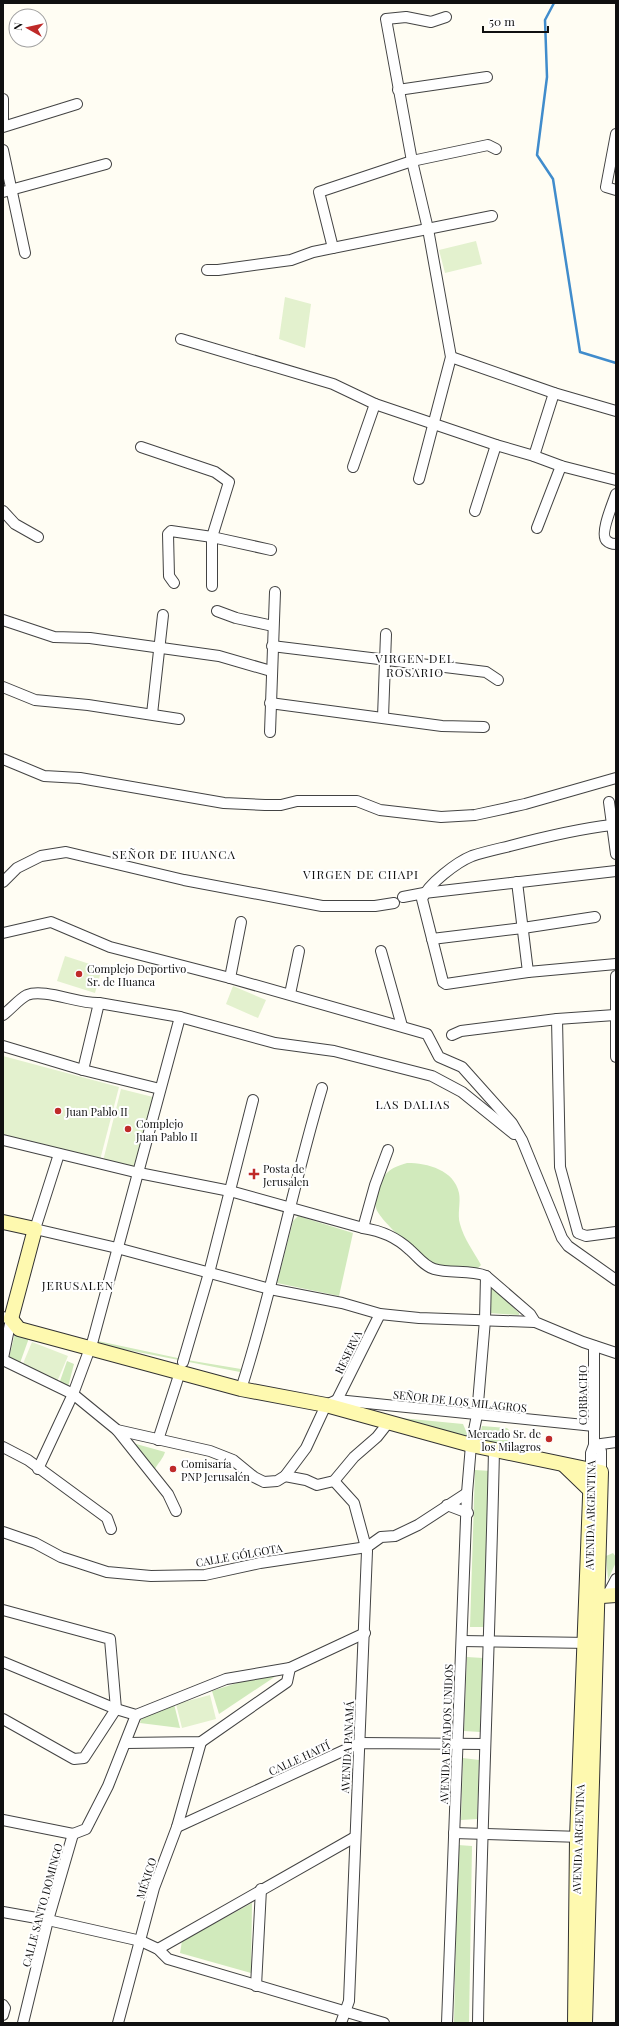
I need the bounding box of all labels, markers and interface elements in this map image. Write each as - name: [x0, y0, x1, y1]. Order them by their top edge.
- north arrow: [8, 8, 48, 48]
- scale bar: [483, 8, 548, 34]
- text: 50 m: [489, 13, 515, 29]
- text: N: [10, 22, 26, 32]
- district label: VIRGEN DEL ROSARIO: [374, 650, 455, 680]
- district label: SEÑOR DE HUANCA: [112, 846, 236, 862]
- district label: VIRGEN DE CHAPI: [302, 866, 419, 882]
- place label: Complejo Deportivo Sr. de Huanca: [87, 961, 186, 989]
- marker: Complejo Deportivo Sr. de Huanca: [74, 969, 84, 979]
- district label: LAS DALIAS: [376, 1096, 451, 1112]
- place label: Juan Pablo II: [65, 1104, 128, 1119]
- marker: Juan Pablo II: [53, 1106, 63, 1116]
- place label: Complejo Juan Pablo II: [135, 1116, 198, 1144]
- marker: Complejo Juan Pablo II: [123, 1124, 133, 1134]
- place label: Posta de Jerusalen: [262, 1161, 309, 1189]
- marker: Posta de Jerusalen: [248, 1168, 260, 1180]
- district label: JERUSALEN: [41, 1277, 114, 1293]
- street label: RESERVA: [331, 1328, 365, 1376]
- street label: CORBACHO: [575, 1365, 590, 1425]
- street label: SEÑOR DE LOS MILAGROS: [392, 1387, 528, 1415]
- place label: Mercado Sr. de los Milagros: [467, 1426, 541, 1454]
- marker: Mercado Sr. de los Milagros: [544, 1434, 554, 1444]
- place label: Comisaría PNP Jerusalén: [181, 1456, 250, 1484]
- street label: AVENIDA ARGENTINA: [582, 1460, 598, 1571]
- marker: Comisaría PNP Jerusalén: [168, 1464, 178, 1474]
- street label: CALLE GÓLGOTA: [194, 1540, 284, 1570]
- street label: AVENIDA ESTADOS UNIDOS: [436, 1664, 456, 1805]
- street label: AVENIDA PANAMÁ: [337, 1700, 357, 1795]
- street label: CALLE HAITÍ: [266, 1737, 332, 1779]
- street label: AVENIDA ARGENTINA: [569, 1784, 587, 1895]
- street label: CALLE SANTO DOMINGO: [18, 1841, 66, 1969]
- street label: MÉXICO: [132, 1855, 160, 1901]

